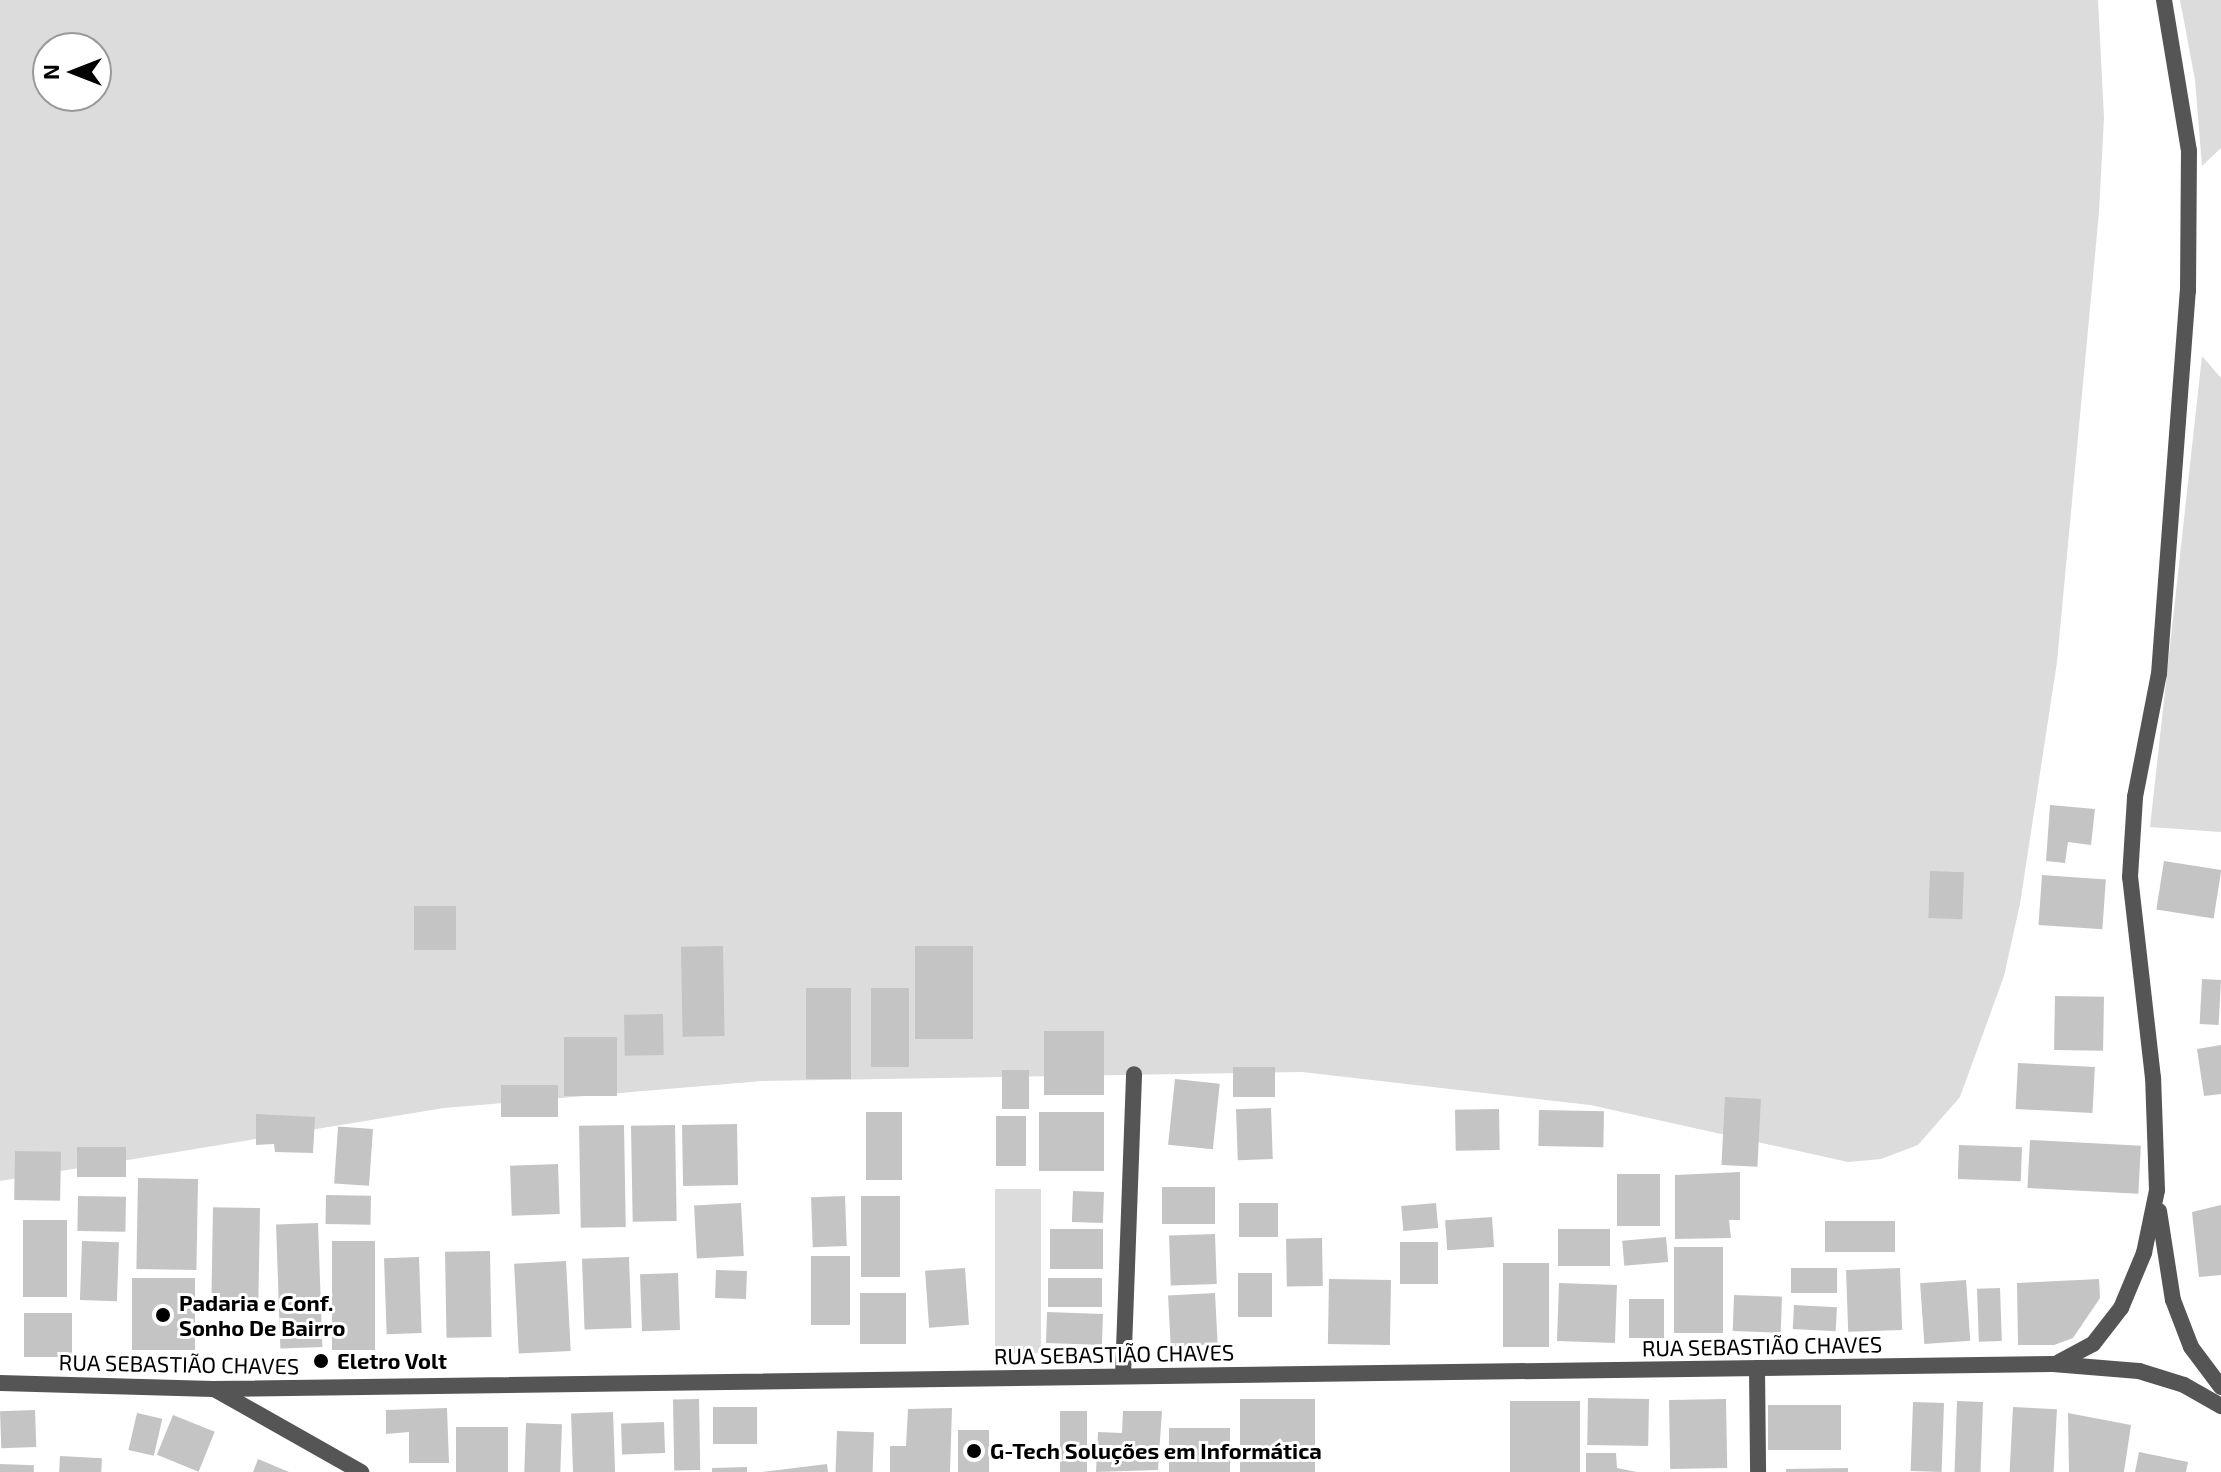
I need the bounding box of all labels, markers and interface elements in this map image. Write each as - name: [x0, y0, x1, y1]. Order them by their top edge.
- north arrow: [32, 32, 112, 112]
- text: N: [37, 64, 63, 80]
- place label: Padaria e Conf. Sonho De Bairro: [179, 1289, 346, 1340]
- marker: Padaria e Conf. Sonho De Bairro: [154, 1306, 172, 1324]
- street label: RUA SEBASTIÃO CHAVES: [1641, 1331, 1883, 1361]
- street label: RUA SEBASTIÃO CHAVES: [993, 1339, 1235, 1369]
- place label: Eletro Volt: [337, 1348, 447, 1374]
- street label: RUA SEBASTIÃO CHAVES: [58, 1349, 300, 1379]
- marker: Eletro Volt: [312, 1352, 330, 1370]
- place label: G-Tech Soluções em Informática: [990, 1438, 1322, 1464]
- marker: G-Tech Soluções em Informática: [965, 1442, 983, 1460]

